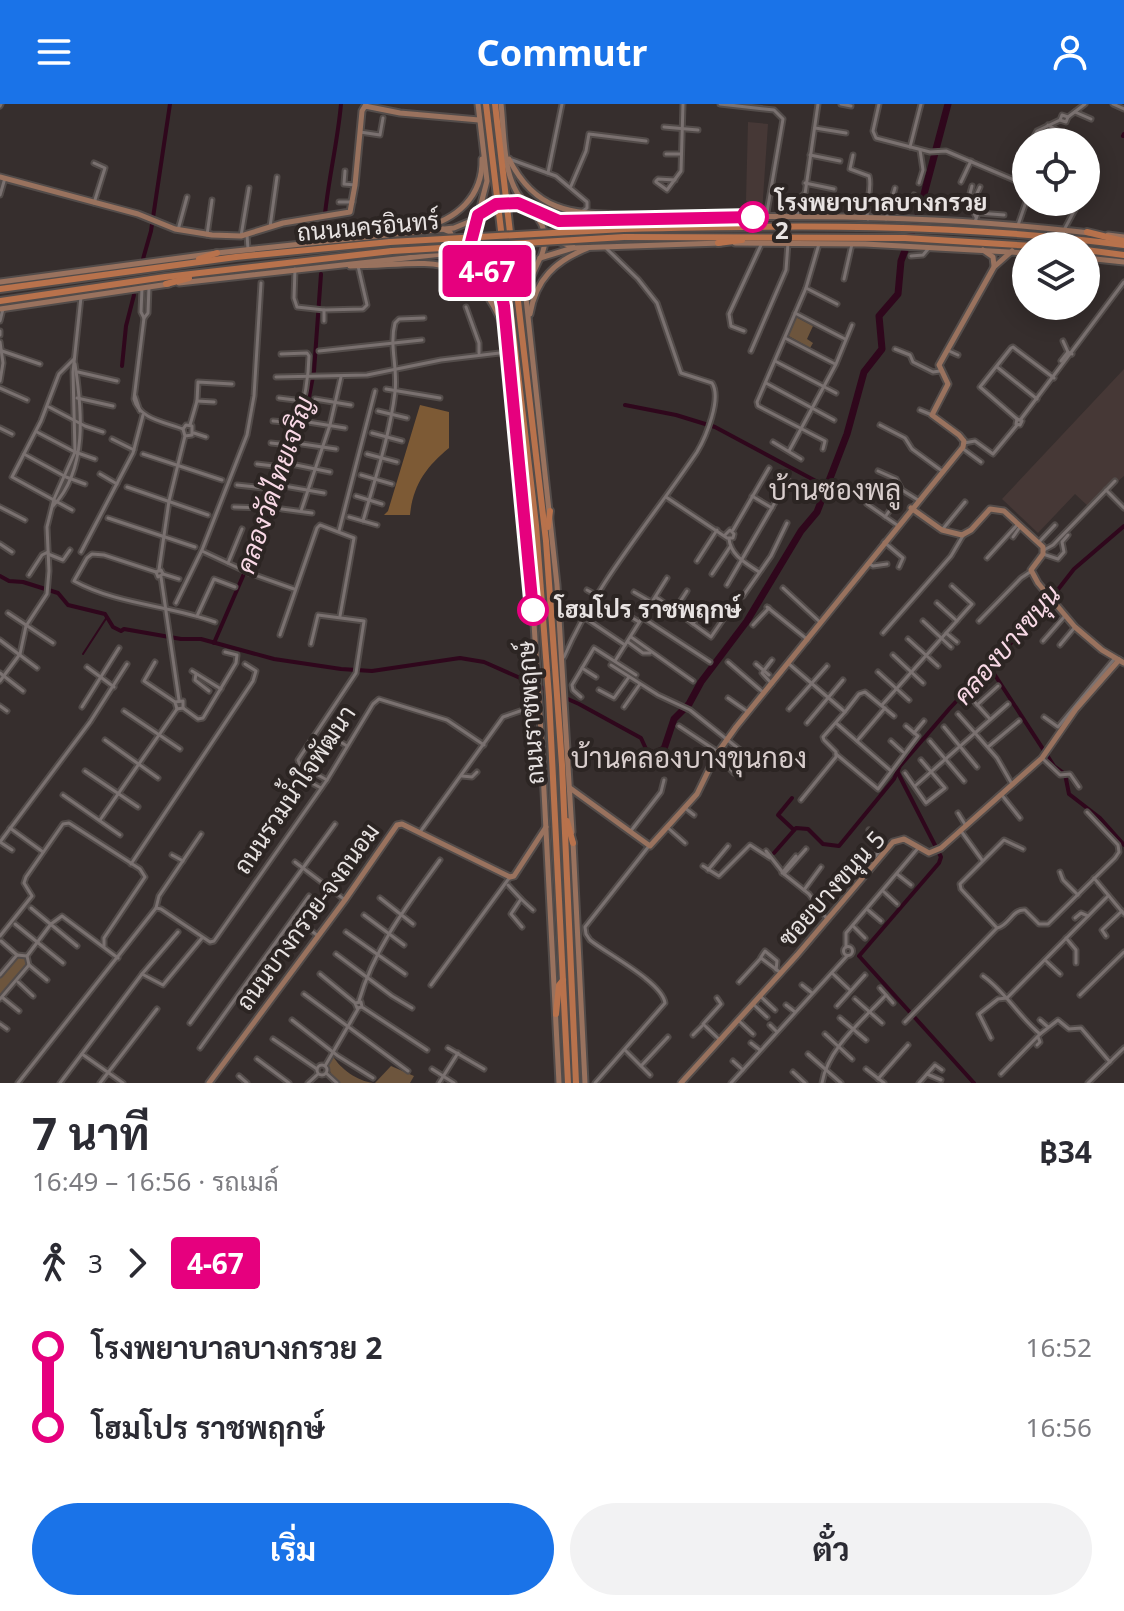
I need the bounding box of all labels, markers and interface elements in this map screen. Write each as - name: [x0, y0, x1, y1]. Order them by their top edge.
- text: Commutr: [477, 28, 647, 77]
- icon: menu: [32, 30, 76, 74]
- icon: person: [1048, 30, 1092, 74]
- map controls: [1012, 128, 1100, 320]
- button: locate: [1012, 128, 1100, 216]
- place label: โรงพยาบาลบางกรวย 2: [773, 185, 987, 246]
- marker: โรงพยาบาลบางกรวย 2: [738, 202, 768, 232]
- street label: ถนนนครอินทร์: [295, 203, 440, 248]
- button: layers: [1012, 232, 1100, 320]
- line badge: 4-67: [431, 245, 543, 297]
- text: 4-67: [458, 252, 516, 290]
- water label: คลองวัดไทยเจริญ: [227, 391, 321, 578]
- district label: บ้านซองพลู: [769, 470, 901, 510]
- water label: คลองบางขนุน: [944, 577, 1069, 712]
- place label: โฮมโปร ราชพฤกษ์: [553, 592, 742, 625]
- marker: โฮมโปร ราชพฤกษ์: [518, 595, 548, 625]
- street label: ถนนราชพฤกษ์: [508, 640, 551, 786]
- street label: ถนนรวมน้ำใจพัฒนา: [223, 697, 362, 880]
- district label: บ้านคลองบางขุนกอง: [571, 738, 807, 778]
- street label: ถนนบางกรวย-จงถนอม: [228, 816, 386, 1016]
- street label: ซอยบางขนุน 5: [770, 823, 893, 954]
- text: 7 นาที: [32, 1103, 149, 1163]
- text: ฿34: [1040, 1131, 1092, 1172]
- text: 16:49 – 16:56 · รถเมล์: [32, 1163, 279, 1199]
- icon: walk: [32, 1241, 76, 1285]
- icon: forward: [115, 1241, 159, 1285]
- text: 4-67: [187, 1244, 244, 1282]
- text: 3: [88, 1245, 103, 1281]
- text: โรงพยาบาลบางกรวย 2: [92, 1327, 382, 1368]
- text: 16:52: [1026, 1329, 1092, 1365]
- text: โฮมโปร ราชพฤกษ์: [92, 1407, 325, 1448]
- text: 16:56: [1026, 1409, 1092, 1445]
- button: เริ่ม: [32, 1503, 554, 1595]
- button: ตั๋ว: [570, 1503, 1092, 1595]

